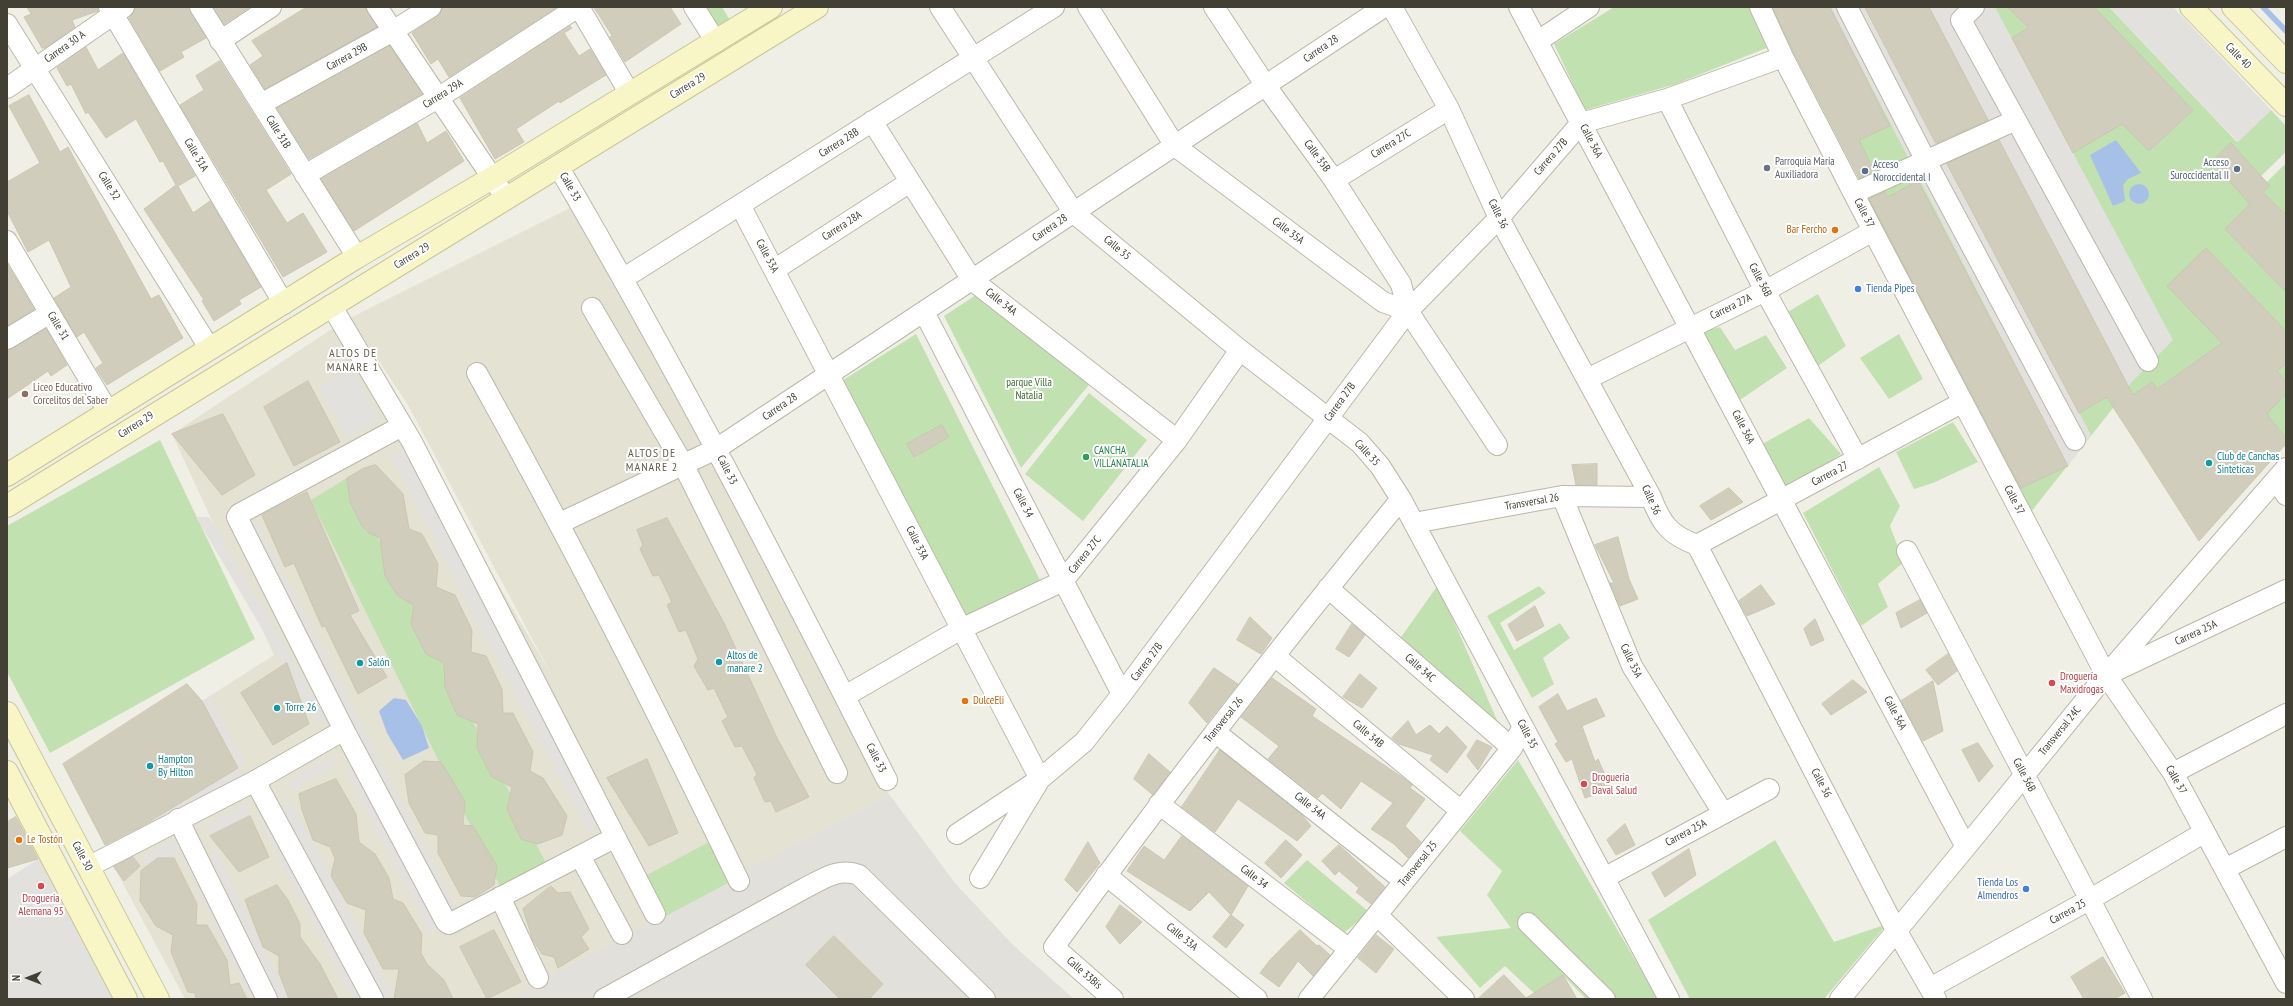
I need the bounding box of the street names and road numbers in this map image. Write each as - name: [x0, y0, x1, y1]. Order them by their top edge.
- street label: Carrera 30 A: [42, 28, 88, 66]
- street label: Carrera 28: [1301, 32, 1341, 66]
- street label: Carrera 29B: [324, 40, 370, 74]
- street label: Calle 40: [2222, 40, 2254, 72]
- street label: Carrera 29: [668, 70, 708, 102]
- street label: Carrera 29A: [421, 77, 465, 111]
- street label: Calle 31B: [263, 113, 293, 151]
- street label: Calle 36A: [1577, 122, 1605, 160]
- street label: Carrera 28B: [817, 126, 861, 160]
- street label: Carrera 27C: [1369, 127, 1413, 161]
- street label: Calle 31A: [181, 136, 211, 174]
- street label: Carrera 27B: [1531, 136, 1571, 178]
- street label: Calle 35B: [1301, 137, 1333, 175]
- street label: Calle 32: [95, 169, 123, 203]
- street label: Calle 33: [556, 170, 584, 204]
- street label: Calle 37: [1851, 196, 1877, 230]
- street label: Calle 36: [1485, 197, 1511, 231]
- street label: Carrera 28A: [820, 208, 864, 244]
- street label: Carrera 28: [1030, 211, 1070, 245]
- street label: Calle 35A: [1269, 215, 1307, 247]
- street label: Calle 35: [1101, 233, 1133, 263]
- street label: Calle 33A: [753, 237, 781, 275]
- street label: Carrera 29: [392, 240, 432, 272]
- street label: Calle 36B: [1746, 261, 1774, 299]
- street label: Calle 34A: [983, 286, 1019, 318]
- street label: Carrera 27A: [1708, 291, 1754, 323]
- street label: Calle 31: [44, 309, 72, 343]
- street label: Carrera 27B: [1322, 380, 1358, 424]
- street label: Carrera 28: [760, 390, 800, 424]
- street label: Calle 36A: [1729, 408, 1757, 446]
- street label: Carrera 29: [116, 409, 156, 441]
- street label: Calle 35: [1352, 437, 1382, 469]
- street label: Calle 33: [714, 453, 740, 487]
- street label: Carrera 27: [1809, 459, 1851, 489]
- street label: Calle 36: [1639, 483, 1663, 517]
- street label: Calle 37: [2001, 483, 2027, 517]
- street label: Calle 34: [1010, 486, 1036, 520]
- street label: Transversal 26: [1504, 491, 1560, 513]
- street label: Calle 33A: [903, 524, 931, 562]
- street label: Carrera 27C: [1066, 534, 1104, 576]
- street label: Carrera 25A: [2173, 618, 2219, 648]
- street label: Carrera 27B: [1128, 640, 1166, 684]
- street label: Calle 35A: [1617, 642, 1645, 680]
- street label: Calle 34C: [1402, 651, 1438, 685]
- street label: Calle 36A: [1881, 694, 1909, 732]
- street label: Transversal 26: [1202, 695, 1246, 745]
- street label: Transversal 24C: [2036, 704, 2084, 758]
- street label: Calle 34B: [1350, 717, 1386, 751]
- street label: Calle 35: [1514, 717, 1540, 751]
- street label: Calle 33: [863, 741, 889, 775]
- street label: Calle 36B: [2010, 756, 2038, 794]
- street label: Calle 37: [2162, 763, 2190, 797]
- street label: Calle 36: [1808, 766, 1834, 800]
- street label: Calle 34A: [1292, 790, 1328, 822]
- street label: Carrera 25A: [1663, 817, 1709, 849]
- street label: Calle 30: [69, 839, 95, 873]
- street label: Transversal 25: [1396, 839, 1440, 889]
- street label: Calle 34: [1238, 862, 1270, 892]
- street label: Carrera 25: [2048, 897, 2088, 927]
- street label: Calle 33A: [1164, 920, 1200, 954]
- street label: Calle 33Bis: [1064, 954, 1104, 992]

